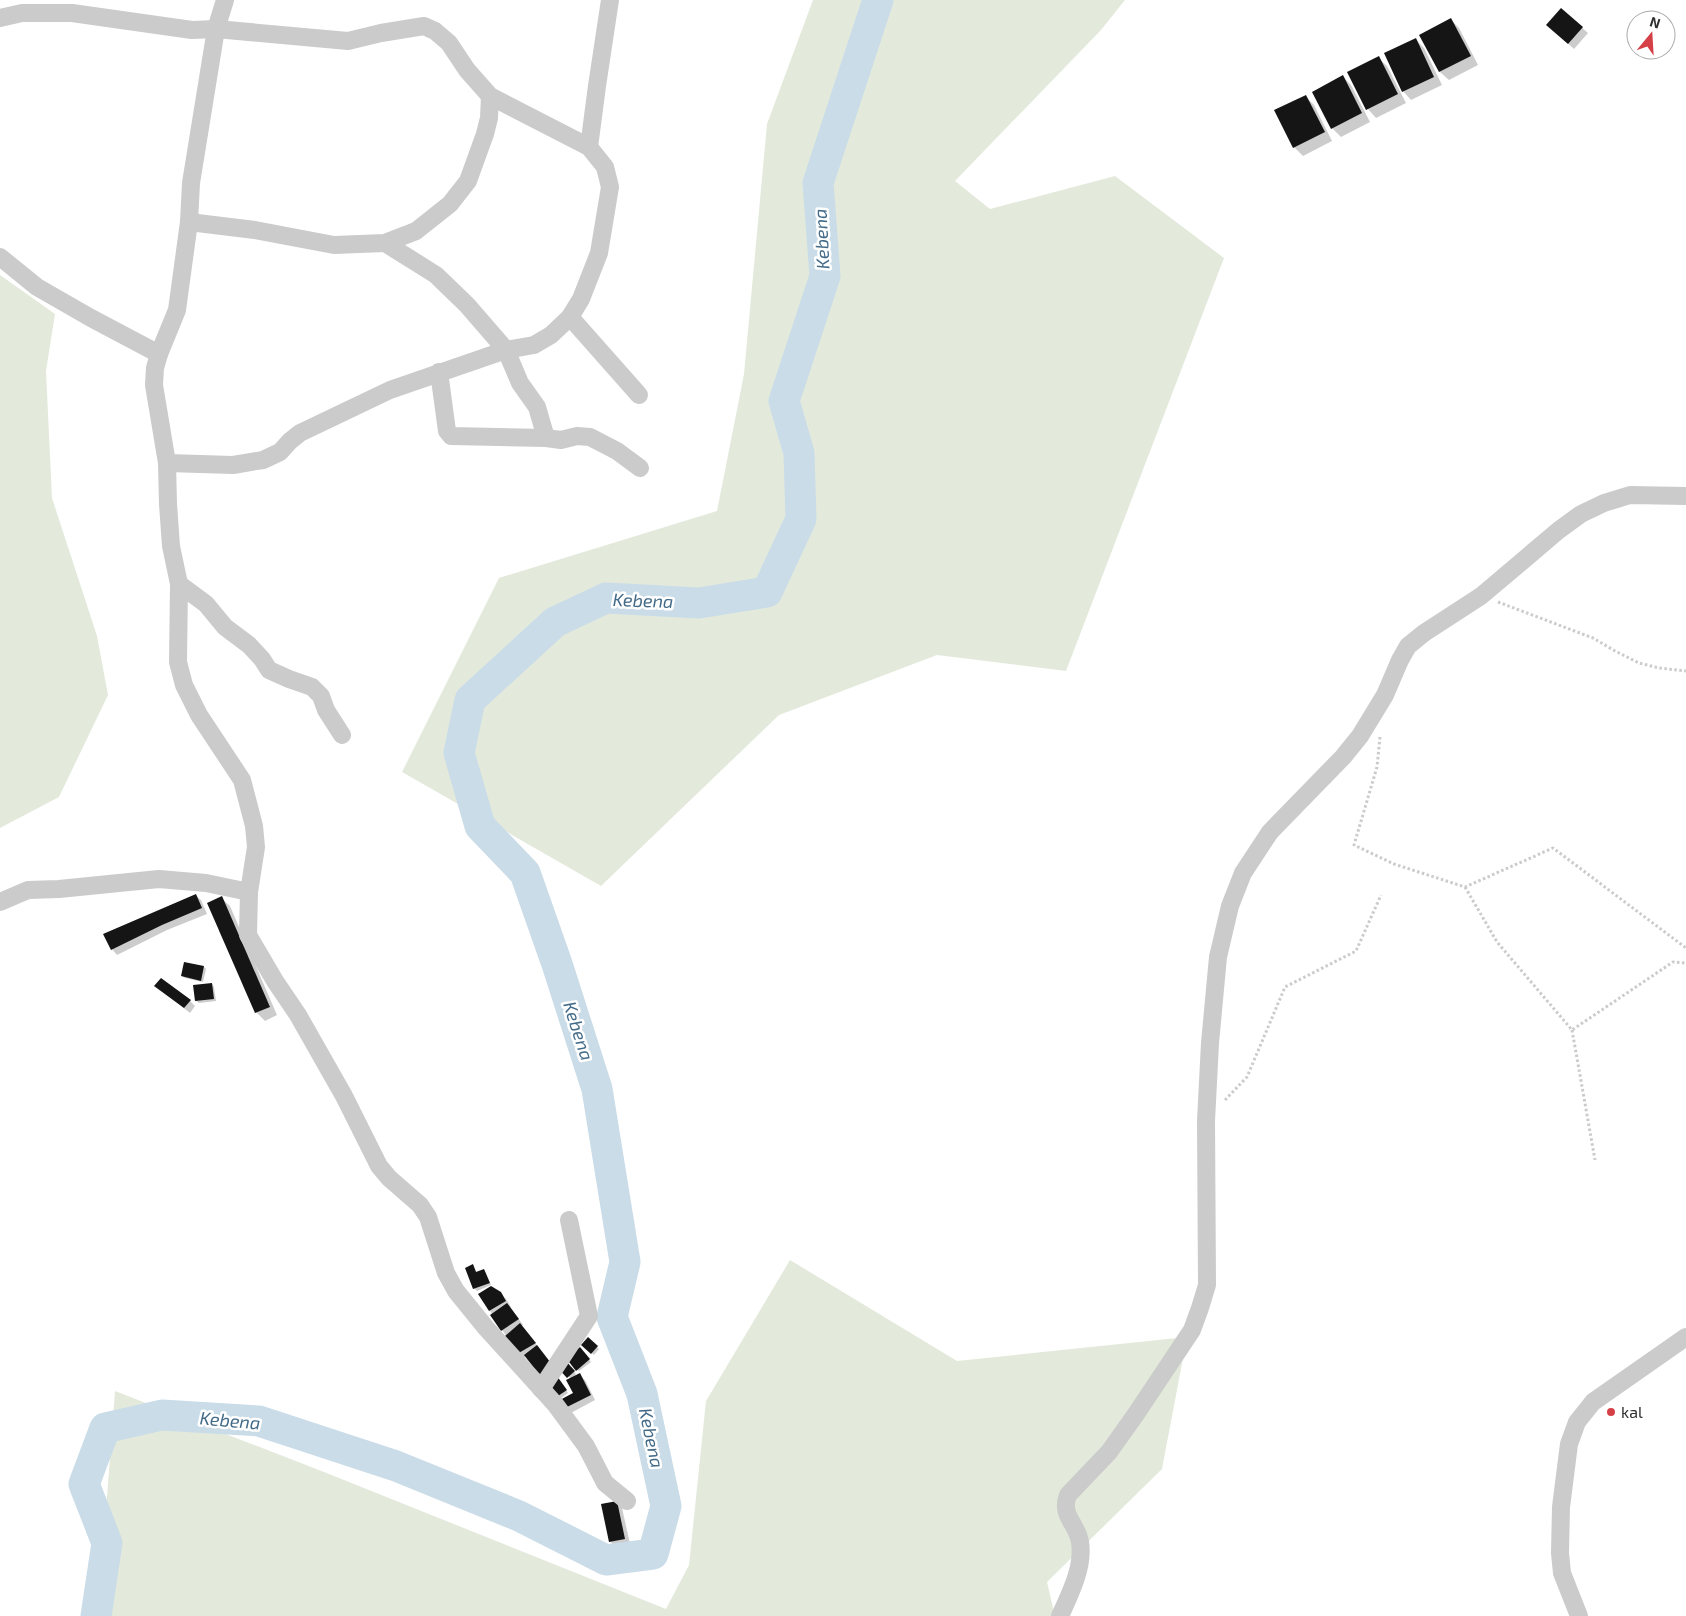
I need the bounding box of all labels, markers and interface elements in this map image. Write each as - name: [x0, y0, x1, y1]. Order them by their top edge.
- north arrow: [1626, 10, 1676, 60]
- text: N: [1648, 13, 1663, 32]
- water label: Kebena: [808, 208, 834, 270]
- water label: Kebena: [612, 588, 674, 612]
- water label: Kebena: [559, 998, 599, 1063]
- place label: kal: [1621, 1402, 1643, 1421]
- water label: Kebena: [199, 1406, 261, 1434]
- water label: Kebena: [635, 1406, 669, 1470]
- marker: kal: [1605, 1406, 1617, 1418]

